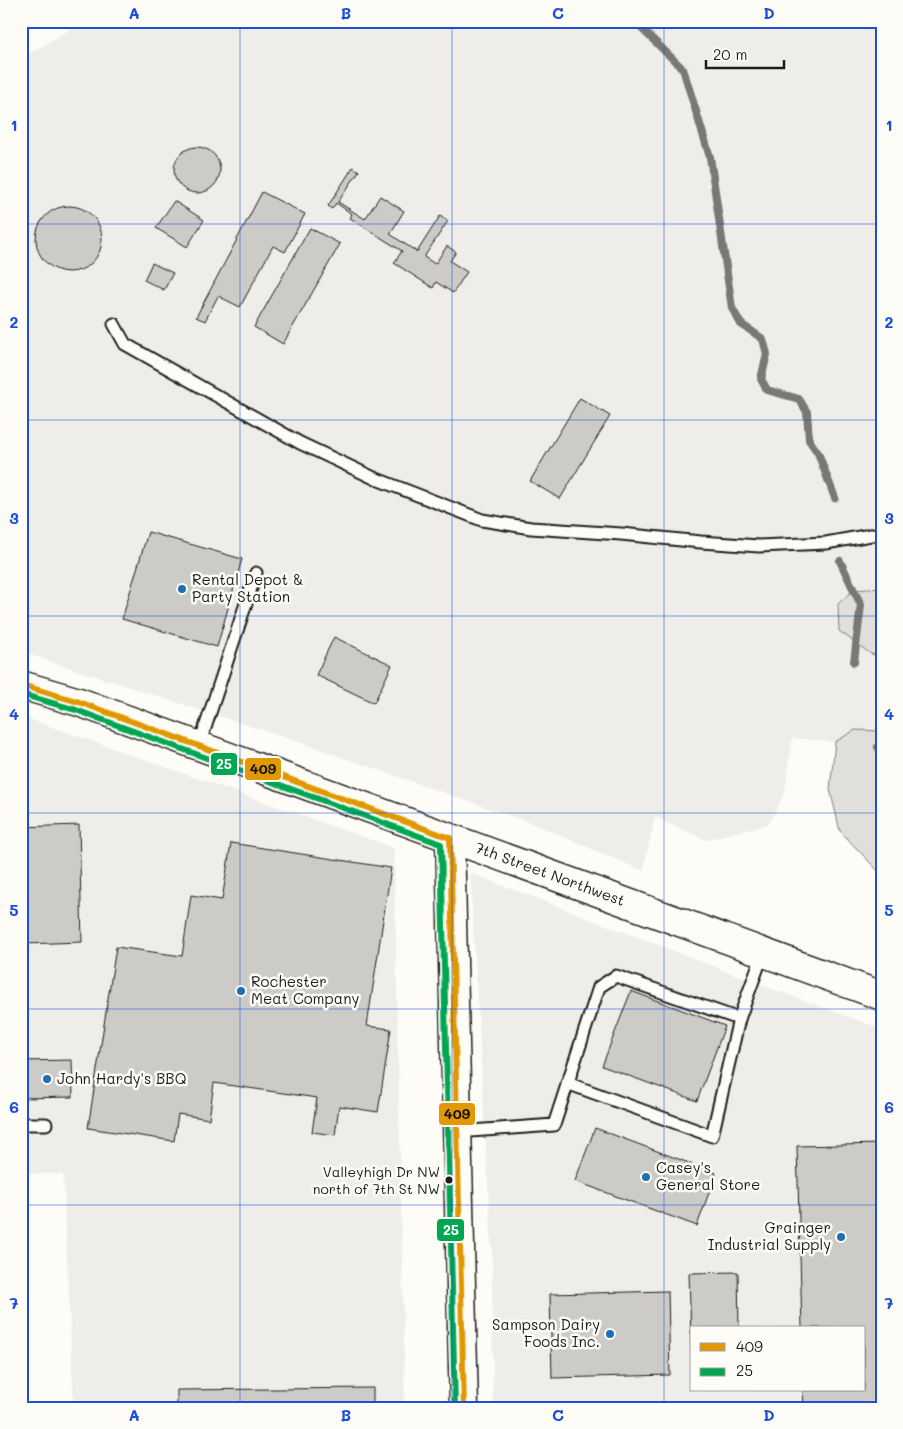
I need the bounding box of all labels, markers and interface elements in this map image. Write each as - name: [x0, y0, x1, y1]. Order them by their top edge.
- text: A: [128, 2, 140, 23]
- text: B: [341, 2, 351, 23]
- text: C: [552, 2, 564, 23]
- text: D: [763, 2, 775, 23]
- scale bar: [706, 38, 783, 70]
- text: 20 m: [713, 44, 747, 64]
- text: 1: [10, 114, 18, 135]
- text: 1: [885, 114, 893, 135]
- text: 2: [10, 311, 19, 332]
- text: 2: [885, 311, 894, 332]
- text: 3: [9, 507, 19, 528]
- text: 3: [884, 507, 894, 528]
- place label: Rental Depot & Party Station: [192, 569, 304, 606]
- marker: Rental Depot & Party Station: [176, 583, 188, 595]
- text: 4: [9, 703, 19, 724]
- text: 4: [884, 703, 894, 724]
- line badge: 25: [210, 752, 238, 776]
- text: 25: [216, 754, 232, 773]
- line badge: 409: [244, 757, 282, 781]
- text: 409: [250, 759, 277, 778]
- street label: 7th Street Northwest: [473, 837, 628, 910]
- text: 5: [9, 899, 19, 920]
- text: 5: [884, 899, 894, 920]
- place label: Rochester Meat Company: [251, 971, 359, 1008]
- marker: Rochester Meat Company: [235, 985, 247, 997]
- place label: John Hardy's BBQ: [57, 1068, 186, 1088]
- marker: John Hardy's BBQ: [41, 1073, 53, 1085]
- text: 6: [9, 1096, 19, 1117]
- text: 6: [884, 1096, 894, 1117]
- line badge: 409: [438, 1102, 476, 1126]
- text: 409: [444, 1104, 471, 1123]
- place label: Casey's General Store: [656, 1157, 760, 1194]
- place label: Valleyhigh Dr NW north of 7th St NW: [313, 1162, 440, 1198]
- marker: Casey's General Store: [640, 1171, 652, 1183]
- marker: Valleyhigh Dr NW north of 7th St NW: [444, 1175, 454, 1185]
- place label: Grainger Industrial Supply: [708, 1217, 831, 1254]
- line badge: 25: [436, 1218, 465, 1242]
- text: 25: [443, 1220, 459, 1239]
- marker: Grainger Industrial Supply: [835, 1231, 847, 1243]
- text: 7: [10, 1292, 19, 1313]
- text: 7: [885, 1292, 894, 1313]
- place label: Sampson Dairy Foods Inc.: [492, 1314, 600, 1351]
- legend: [690, 1326, 866, 1392]
- marker: Sampson Dairy Foods Inc.: [604, 1328, 616, 1340]
- text: 409: [736, 1336, 763, 1356]
- text: 25: [736, 1360, 753, 1380]
- text: A: [128, 1404, 140, 1425]
- text: B: [341, 1404, 351, 1425]
- text: C: [552, 1404, 564, 1425]
- text: D: [763, 1404, 775, 1425]

